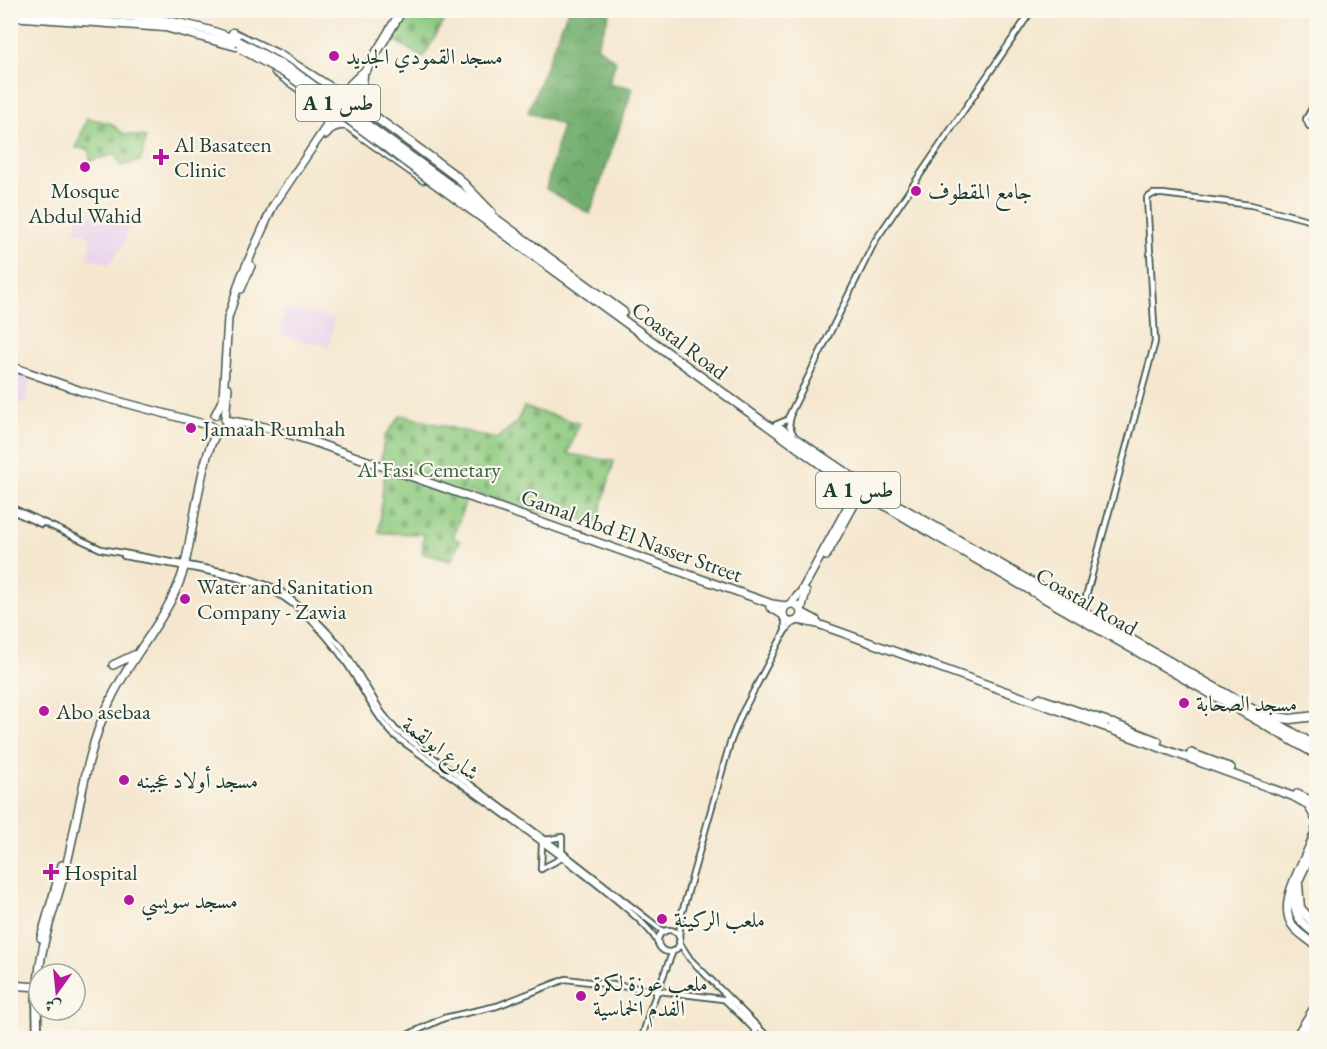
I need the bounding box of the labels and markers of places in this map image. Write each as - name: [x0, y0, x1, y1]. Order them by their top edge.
- place label: مسجد القمودي الجديد: [346, 42, 503, 74]
- marker: مسجد القمودي الجديد: [327, 49, 341, 63]
- place label: Al Basateen Clinic: [173, 130, 272, 184]
- marker: Al Basateen Clinic: [152, 148, 170, 166]
- marker: Mosque Abdul Wahid: [78, 160, 92, 174]
- place label: Mosque Abdul Wahid: [27, 176, 143, 230]
- place label: جامع المقطوف: [928, 177, 1032, 211]
- marker: جامع المقطوف: [909, 184, 923, 198]
- place label: Jamaah Rumhah: [201, 414, 346, 443]
- marker: Jamaah Rumhah: [184, 421, 198, 435]
- place label: Water and Sanitation Company - Zawia: [197, 572, 374, 626]
- marker: Water and Sanitation Company - Zawia: [178, 592, 192, 606]
- place label: مسجد الصحابة: [1196, 689, 1297, 718]
- marker: مسجد الصحابة: [1177, 696, 1191, 710]
- place label: Abo asebaa: [55, 697, 151, 726]
- marker: Abo asebaa: [37, 704, 51, 718]
- place label: مسجد أولاد عجينه: [136, 765, 258, 795]
- marker: مسجد أولاد عجينه: [117, 773, 131, 787]
- place label: Hospital: [64, 858, 138, 887]
- marker: Hospital: [42, 863, 60, 881]
- place label: مسجد سويسي: [141, 886, 238, 921]
- marker: مسجد سويسي: [122, 893, 136, 907]
- place label: ملعب الركينة: [674, 905, 765, 934]
- marker: ملعب الركينة: [655, 912, 669, 926]
- place label: ملعب عوزة لكرة الفدم الخماسية: [593, 969, 708, 1028]
- marker: ملعب عوزة لكرة الفدم الخماسية: [574, 989, 588, 1003]

